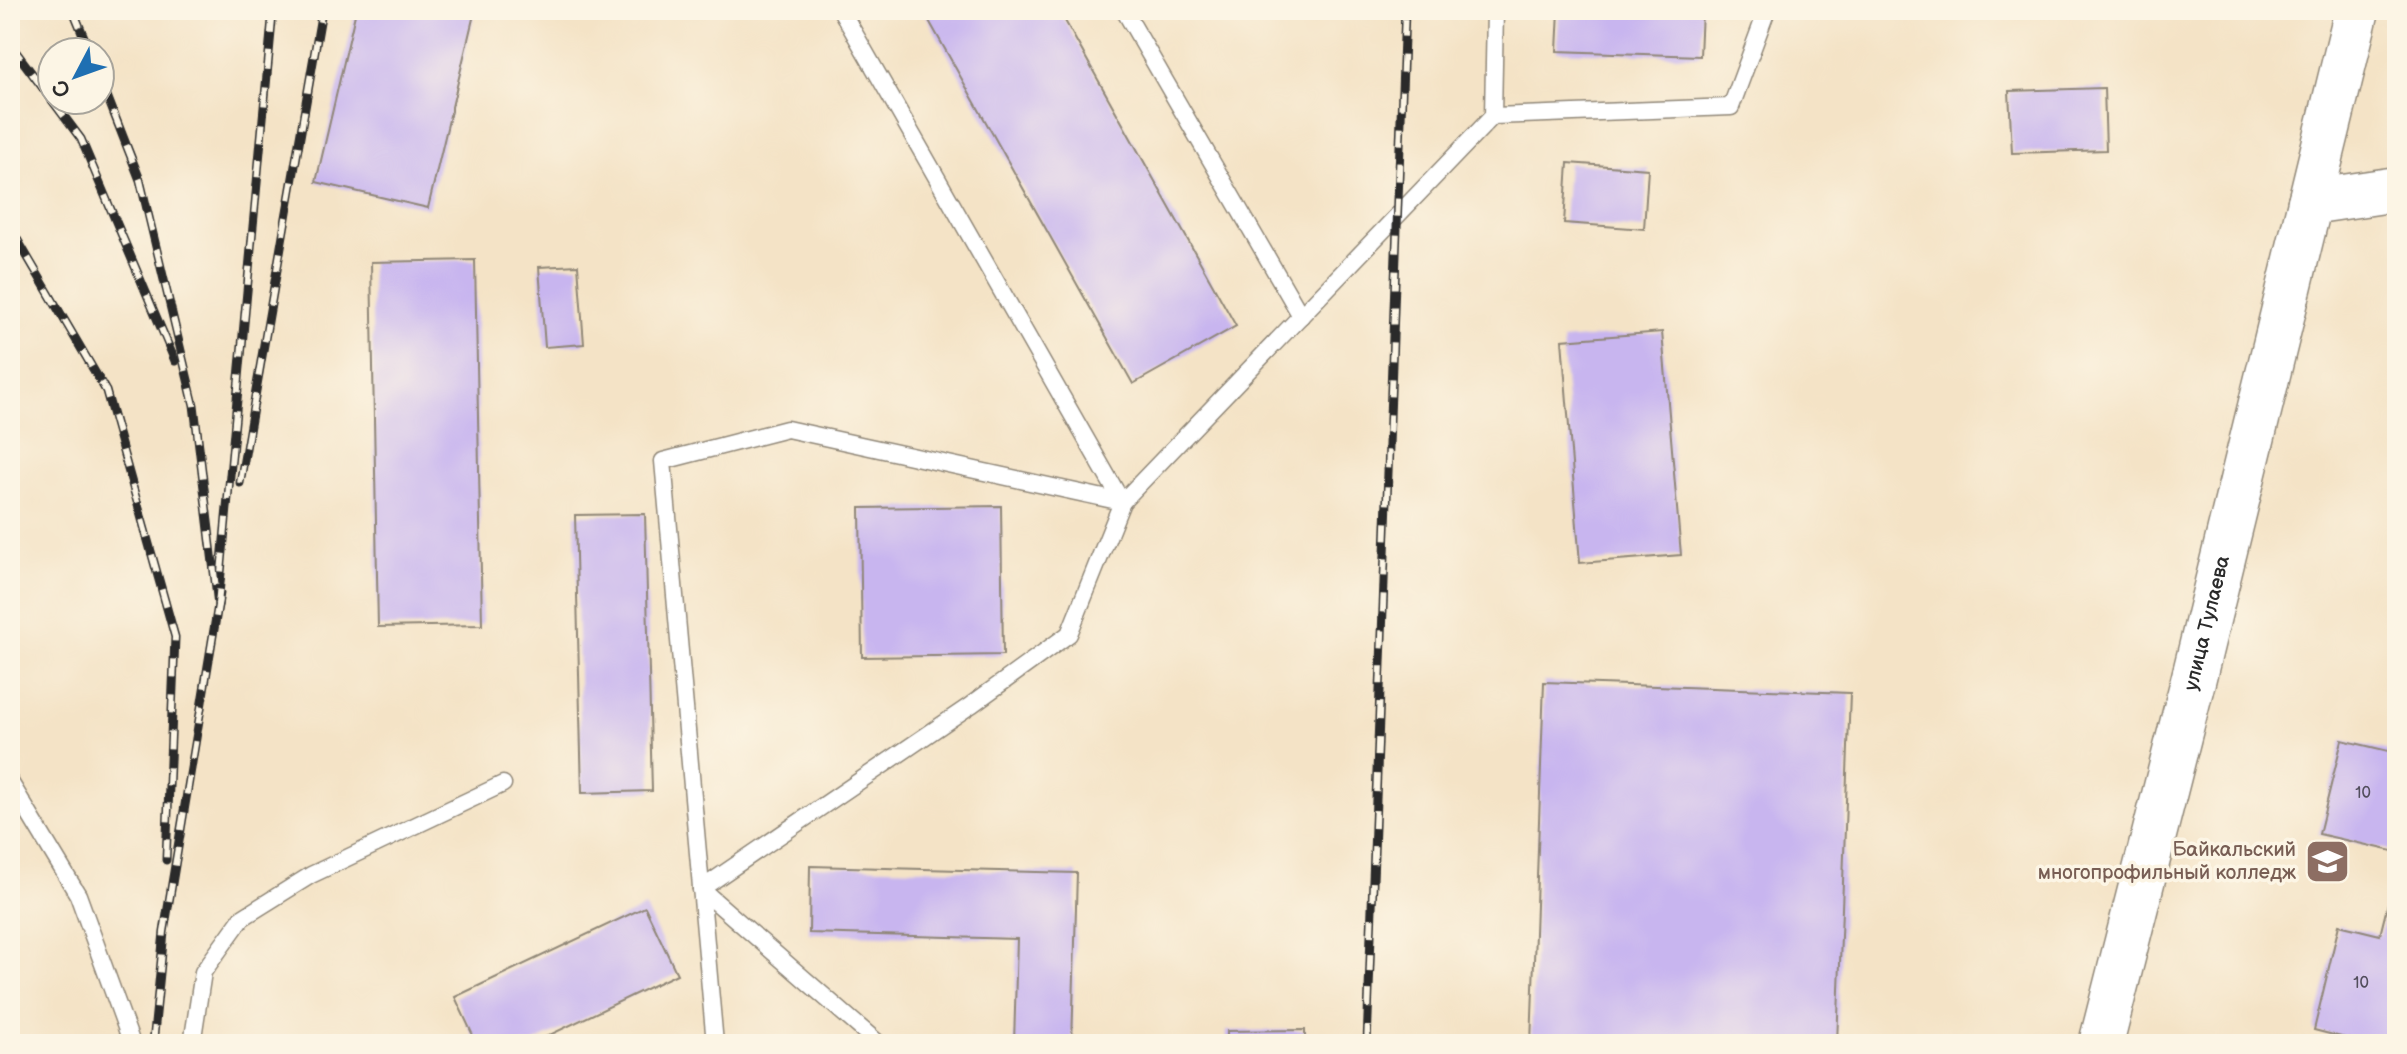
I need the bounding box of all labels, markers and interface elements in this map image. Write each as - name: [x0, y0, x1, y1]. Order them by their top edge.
- north arrow: [36, 36, 116, 116]
- text: С: [47, 74, 77, 103]
- street label: улица Тулаева: [2179, 553, 2235, 693]
- house number: 10: [2355, 784, 2371, 803]
- place label: Байкальский многопрофильный колледж: [2038, 838, 2296, 885]
- school or university icon: Байкальский многопрофильный колледж: [2303, 838, 2351, 886]
- house number: 10: [2353, 974, 2369, 993]

